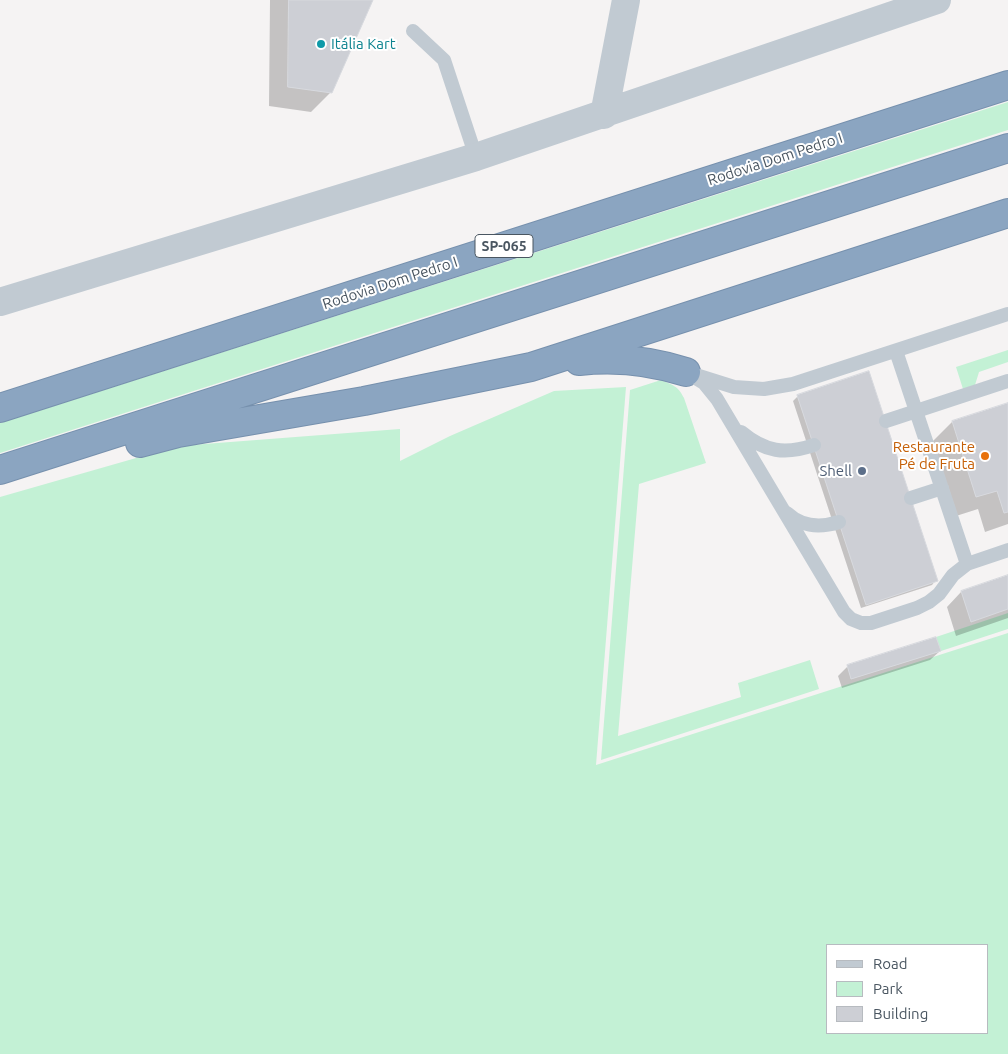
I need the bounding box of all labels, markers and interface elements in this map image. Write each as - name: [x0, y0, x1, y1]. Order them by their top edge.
- place label: Itália Kart: [331, 35, 396, 53]
- marker: Itália Kart: [315, 38, 327, 50]
- street label: Rodovia Dom Pedro I: [705, 129, 845, 189]
- road number: SP-065: [475, 235, 533, 258]
- street label: Rodovia Dom Pedro I: [320, 253, 460, 313]
- place label: Restaurante Pé de Fruta: [893, 438, 975, 473]
- marker: Restaurante Pé de Fruta: [979, 450, 991, 462]
- place label: Shell: [819, 462, 852, 480]
- marker: Shell: [856, 465, 868, 477]
- legend: [826, 944, 988, 1034]
- text: Road: [873, 955, 908, 972]
- text: Park: [873, 980, 903, 997]
- text: Building: [873, 1005, 928, 1022]

